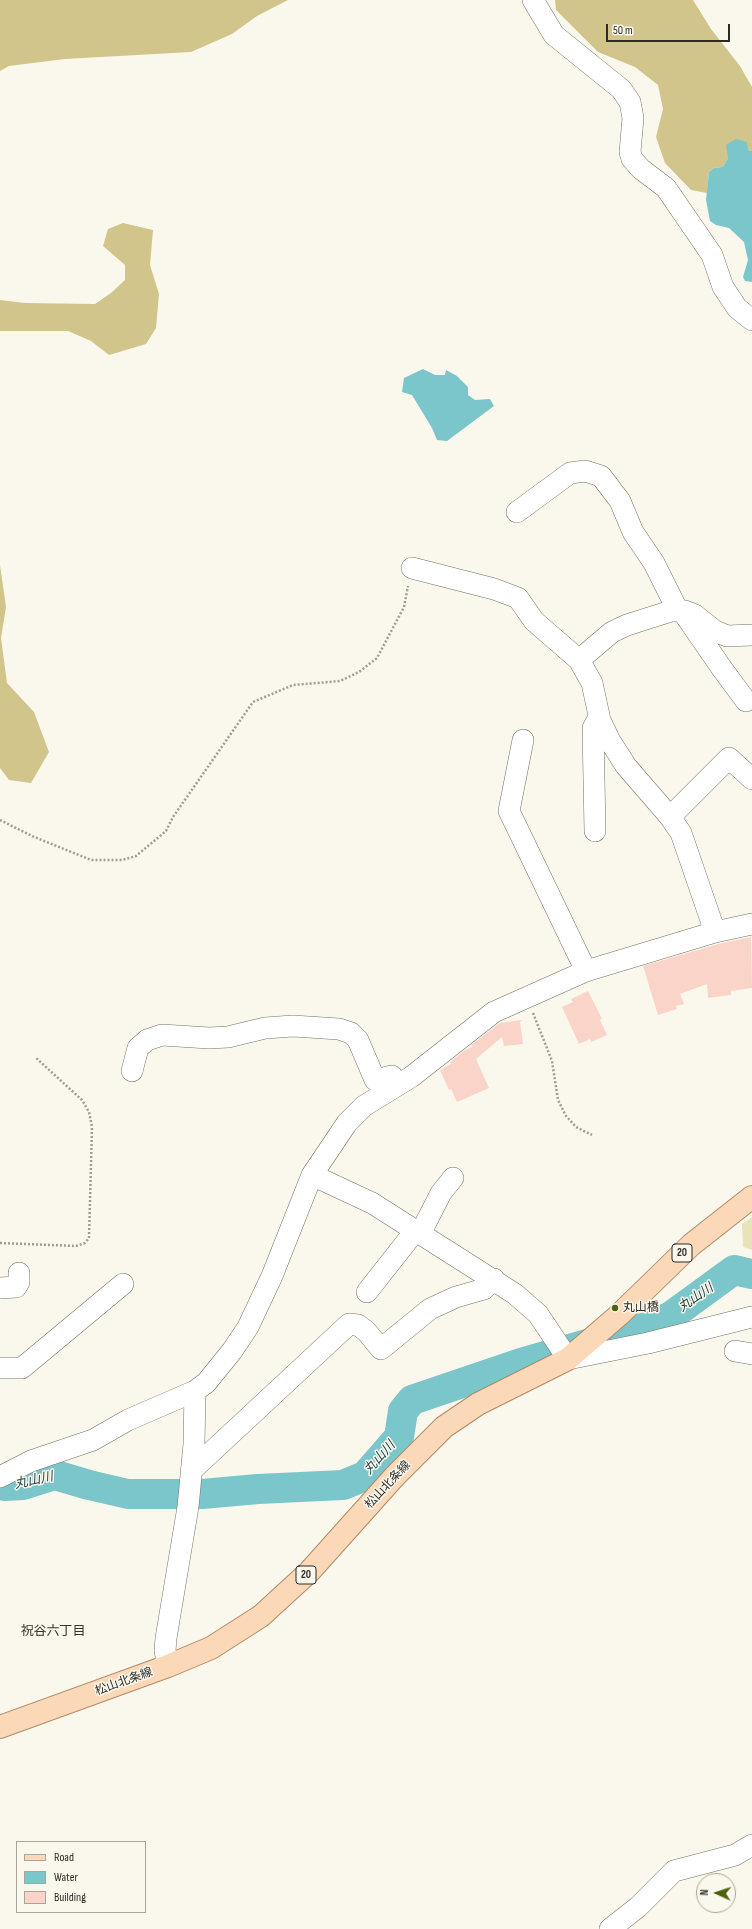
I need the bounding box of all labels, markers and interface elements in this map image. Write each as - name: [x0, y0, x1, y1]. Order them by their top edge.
- scale bar: [608, 16, 732, 42]
- text: 50 m: [613, 23, 633, 38]
- road number: 20: [672, 1244, 692, 1262]
- water label: 丸山川: [676, 1280, 716, 1316]
- place label: 丸山橋: [623, 1301, 659, 1315]
- marker: 丸山橋: [610, 1303, 620, 1313]
- water label: 丸山川: [361, 1438, 399, 1478]
- street label: 松山北条線: [362, 1458, 414, 1512]
- water label: 丸山川: [13, 1469, 55, 1493]
- road number: 20: [296, 1566, 316, 1584]
- district label: 祝谷六丁目: [21, 1624, 85, 1640]
- street label: 松山北条線: [93, 1665, 155, 1699]
- legend: [16, 1841, 146, 1913]
- text: Road: [54, 1850, 74, 1865]
- text: Water: [54, 1870, 78, 1885]
- north arrow: [696, 1873, 736, 1913]
- text: N: [698, 1889, 711, 1896]
- text: Building: [54, 1890, 86, 1905]

